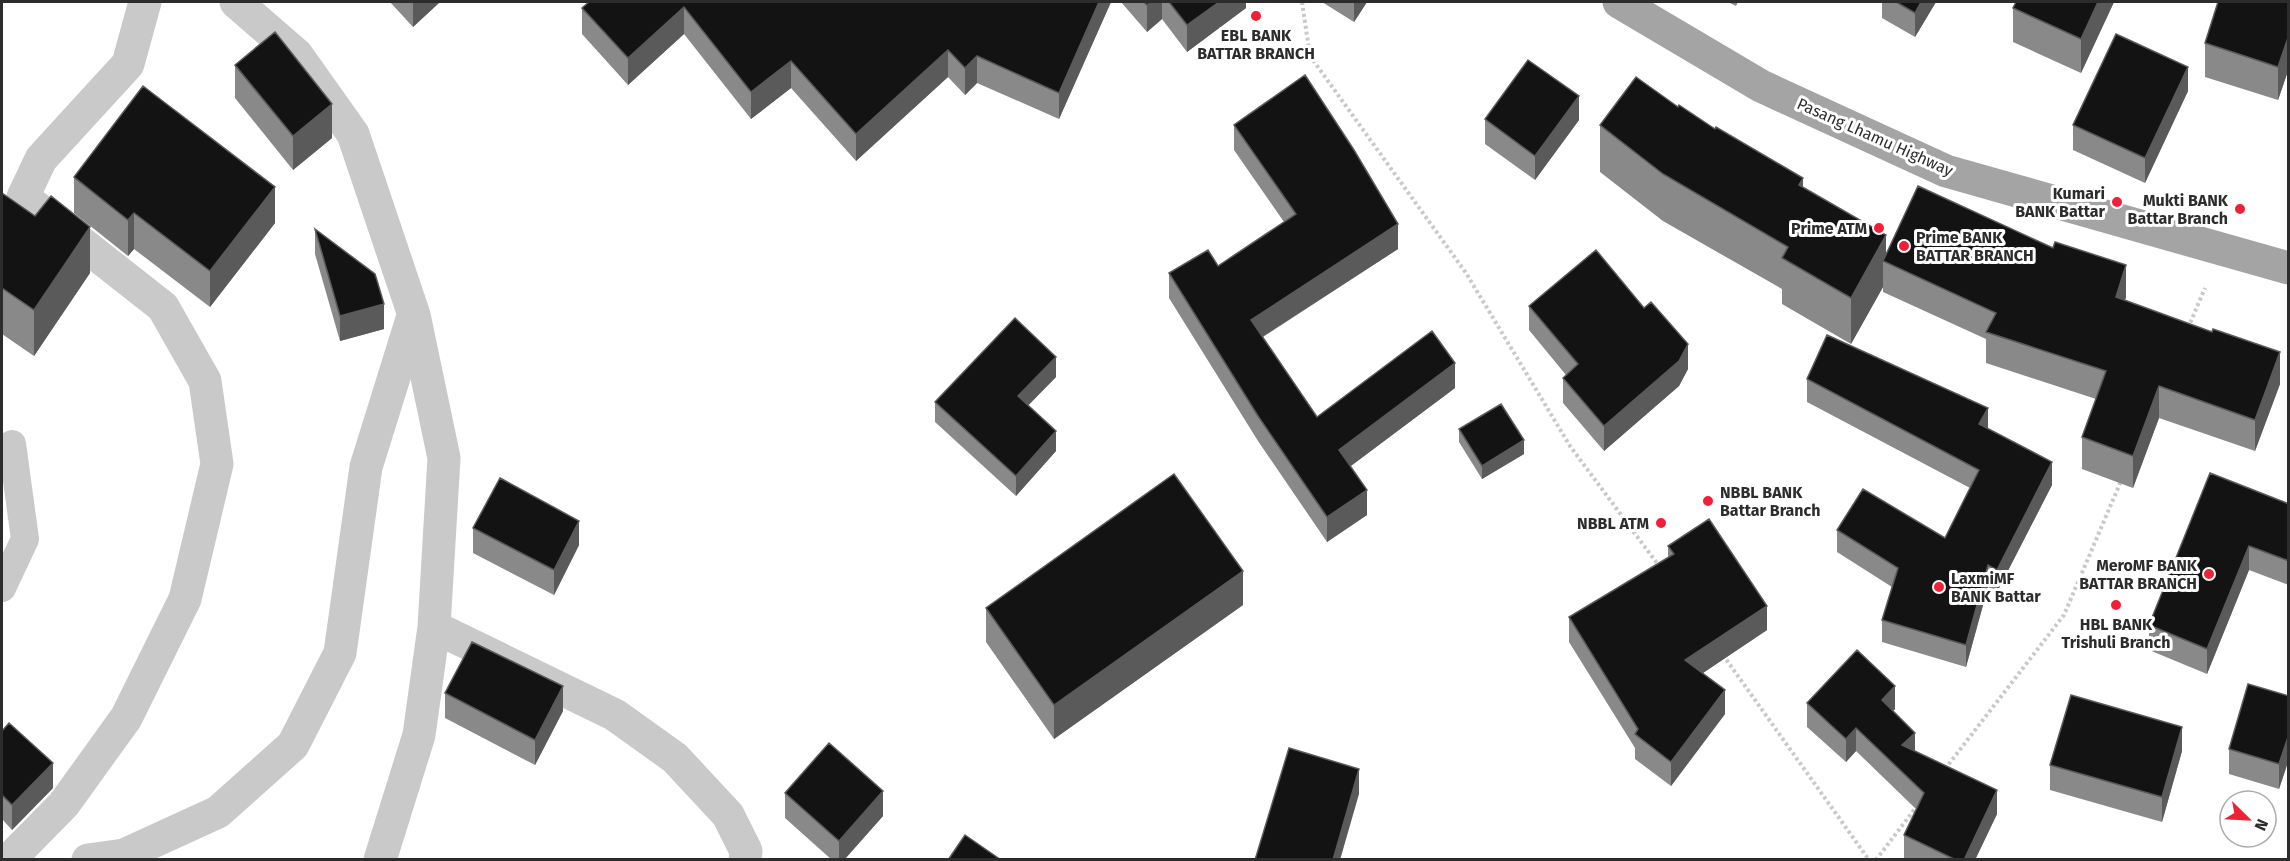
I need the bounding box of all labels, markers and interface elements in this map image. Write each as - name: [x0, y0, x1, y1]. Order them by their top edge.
- marker: EBL BANK BATTAR BRANCH: [1249, 9, 1263, 23]
- place label: EBL BANK BATTAR BRANCH: [1197, 26, 1315, 63]
- street label: Pasang Lhamu Highway: [1794, 94, 1956, 180]
- place label: Kumari BANK Battar: [2015, 184, 2106, 221]
- place label: Mukti BANK Battar Branch: [2128, 191, 2229, 228]
- marker: Kumari BANK Battar: [2110, 195, 2124, 209]
- marker: Mukti BANK Battar Branch: [2233, 202, 2247, 216]
- place label: Prime ATM: [1791, 219, 1867, 238]
- marker: Prime ATM: [1872, 221, 1886, 235]
- place label: Prime BANK BATTAR BRANCH: [1916, 228, 2034, 265]
- marker: Prime BANK BATTAR BRANCH: [1897, 239, 1911, 253]
- place label: NBBL BANK Battar Branch: [1720, 483, 1820, 520]
- marker: NBBL BANK Battar Branch: [1701, 494, 1715, 508]
- place label: NBBL ATM: [1577, 514, 1649, 533]
- marker: NBBL ATM: [1654, 516, 1668, 530]
- place label: MeroMF BANK BATTAR BRANCH: [2079, 556, 2198, 593]
- marker: MeroMF BANK BATTAR BRANCH: [2202, 567, 2216, 581]
- place label: LaxmiMF BANK Battar: [1951, 569, 2041, 606]
- marker: LaxmiMF BANK Battar: [1932, 580, 1946, 594]
- marker: HBL BANK Trishuli Branch: [2109, 598, 2123, 612]
- place label: HBL BANK Trishuli Branch: [2062, 615, 2170, 652]
- north arrow: [2218, 789, 2278, 849]
- text: N: [2250, 816, 2272, 834]

